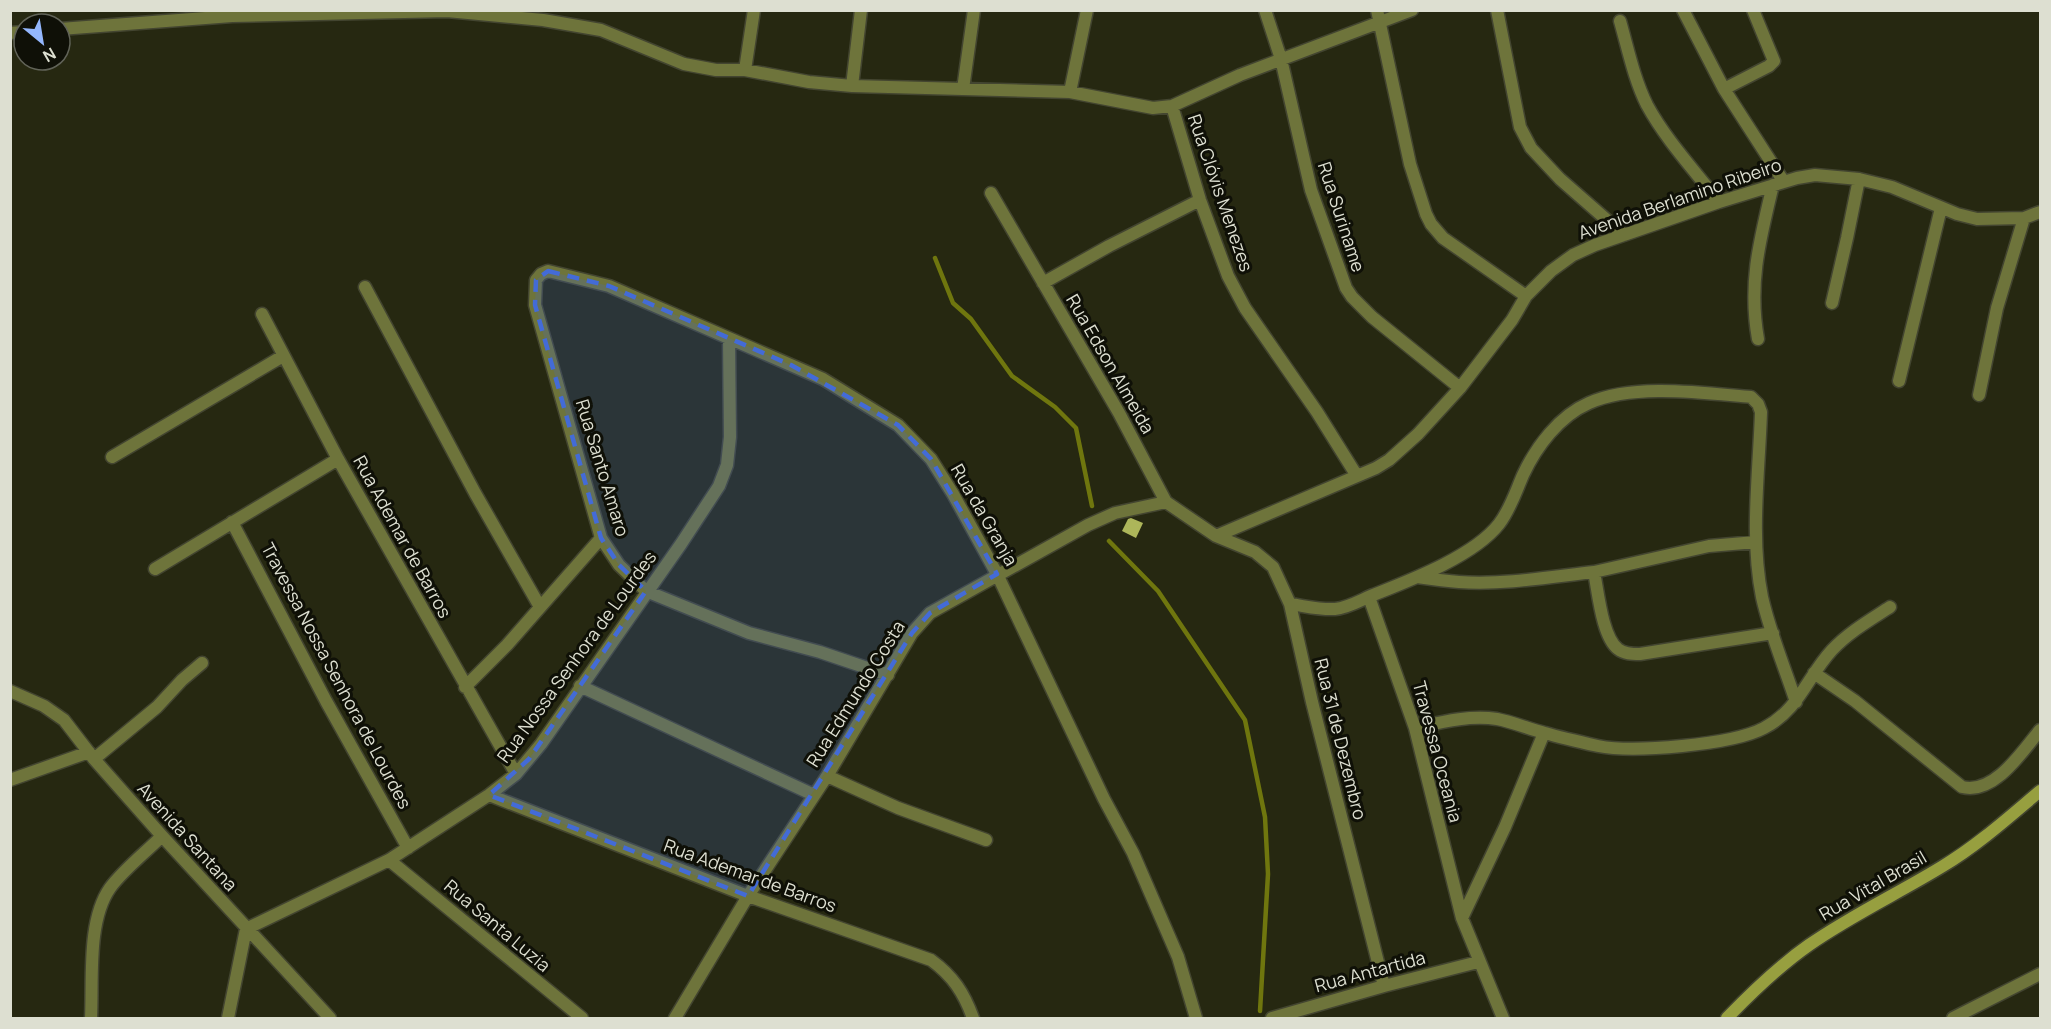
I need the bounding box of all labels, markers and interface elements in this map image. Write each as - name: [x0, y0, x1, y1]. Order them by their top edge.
- north arrow: [12, 12, 72, 72]
- text: N: [39, 43, 60, 67]
- street label: Rua Clóvis Menezes: [1183, 111, 1259, 274]
- street label: Avenida Berlamino Ribeiro: [1575, 152, 1784, 244]
- street label: Rua Suriname: [1313, 159, 1371, 275]
- street label: Rua Edson Almeida: [1061, 289, 1161, 438]
- street label: Rua Santo Amaro: [571, 396, 635, 539]
- street label: Rua Ademar de Barros: [348, 451, 457, 622]
- street label: Rua da Granja: [946, 459, 1024, 570]
- street label: Travessa Nossa Senhora de Lourdes: [256, 538, 417, 813]
- street label: Rua Nossa Senhora de Lourdes: [491, 546, 661, 767]
- street label: Rua Edmundo Costa: [800, 616, 910, 771]
- street label: Rua 31 de Dezembro: [1309, 656, 1373, 822]
- street label: Travessa Oceania: [1408, 678, 1468, 825]
- street label: Avenida Santana: [132, 777, 243, 896]
- street label: Rua Ademar de Barros: [661, 833, 840, 917]
- street label: Rua Vital Brasil: [1814, 845, 1931, 926]
- street label: Rua Santa Luzia: [439, 874, 556, 977]
- street label: Rua Antartida: [1312, 945, 1428, 997]

